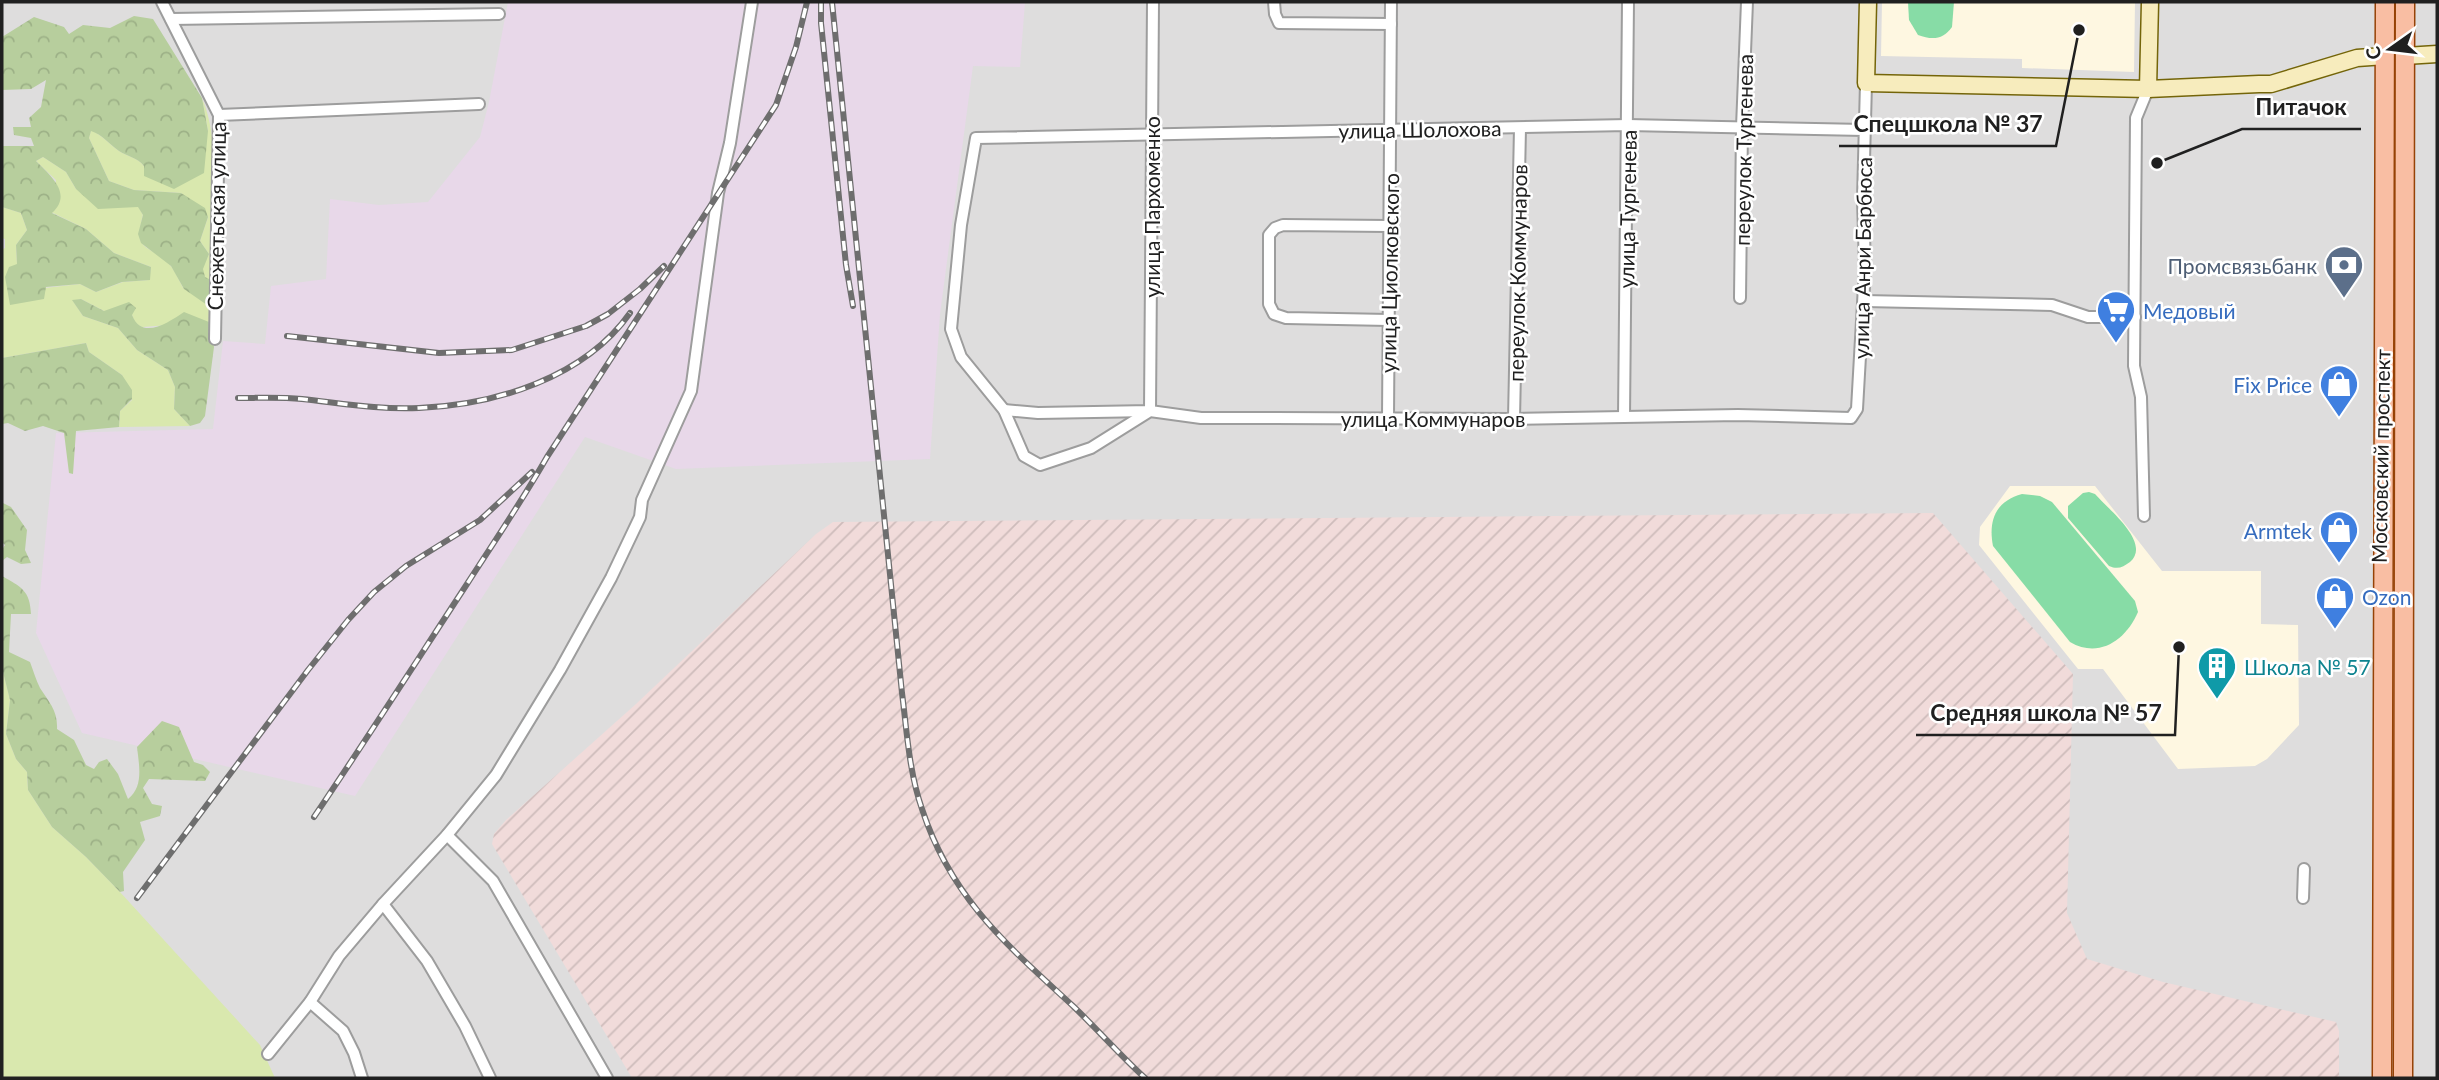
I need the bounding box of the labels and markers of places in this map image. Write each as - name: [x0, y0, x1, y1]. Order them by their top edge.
- callout: Питачок: [2242, 85, 2361, 129]
- callout: Спецшкола № 37: [1839, 102, 2056, 146]
- bank icon: Промсвязьбанк: [2323, 244, 2365, 299]
- place label: Промсвязьбанк: [2168, 253, 2317, 278]
- supermarket icon: Медовый: [2095, 289, 2137, 344]
- place label: Медовый: [2143, 298, 2236, 323]
- shop icon: Fix Price: [2318, 363, 2360, 418]
- place label: Fix Price: [2233, 372, 2312, 397]
- shop icon: Armtek: [2318, 509, 2360, 564]
- place label: Armtek: [2244, 518, 2312, 543]
- shop icon: Ozon: [2314, 575, 2356, 630]
- place label: Ozon: [2362, 584, 2412, 609]
- building icon: Школа № 57: [2196, 645, 2238, 700]
- place label: Школа № 57: [2244, 654, 2371, 679]
- callout: Средняя школа № 57: [1916, 691, 2175, 735]

